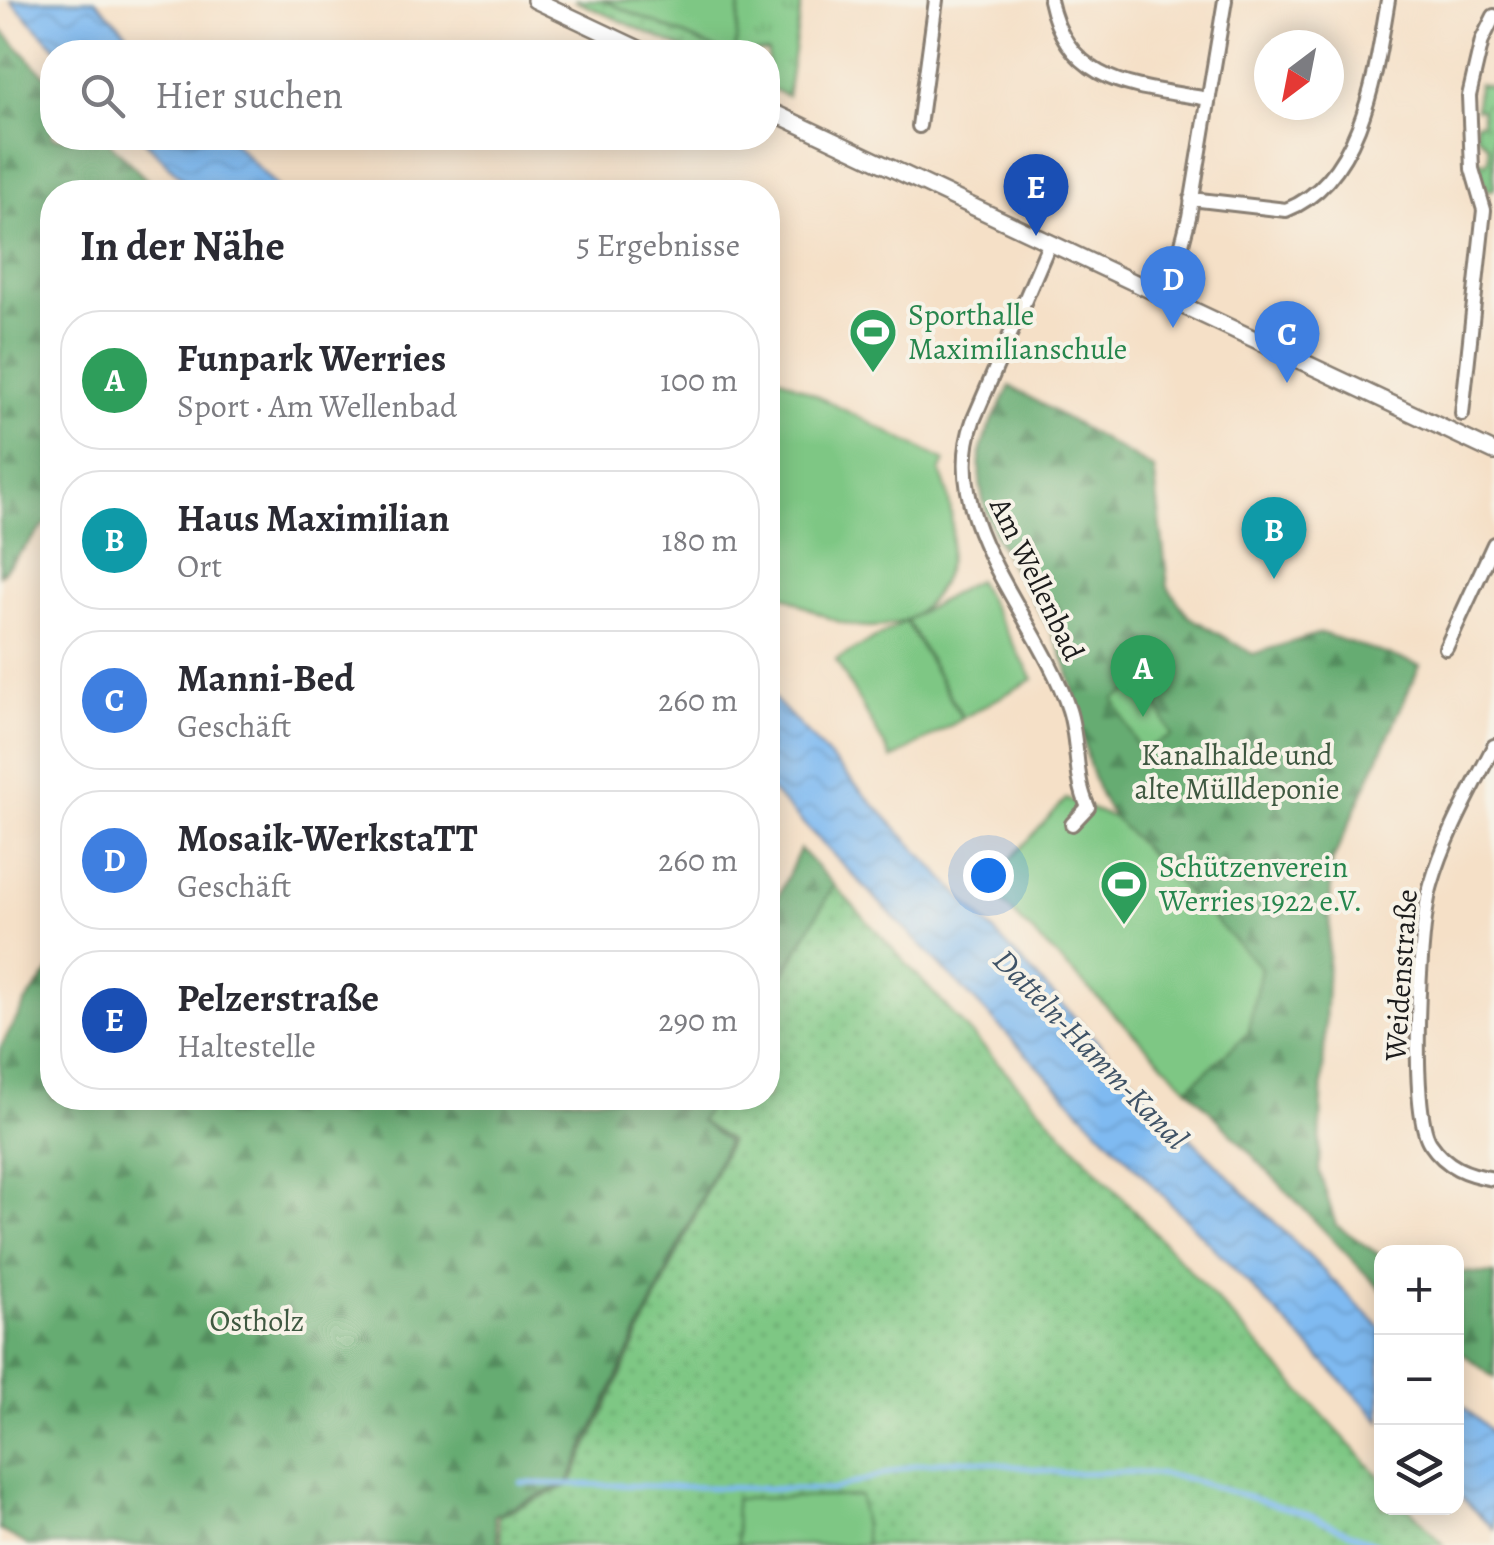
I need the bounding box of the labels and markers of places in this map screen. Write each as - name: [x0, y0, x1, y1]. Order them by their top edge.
- pin: E: [1004, 154, 1068, 236]
- pin: D: [1140, 245, 1206, 328]
- place label: Sporthalle Maximilianschule: [908, 295, 1127, 369]
- pin: C: [1254, 300, 1320, 383]
- sports icon: Sporthalle Maximilianschule: [847, 306, 899, 374]
- pin: B: [1242, 496, 1306, 579]
- pin: A: [1110, 634, 1176, 717]
- place label: Schützenverein Werries 1922 e.V.: [1158, 847, 1363, 921]
- sports icon: Schützenverein Werries 1922 e.V.: [1098, 858, 1150, 926]

